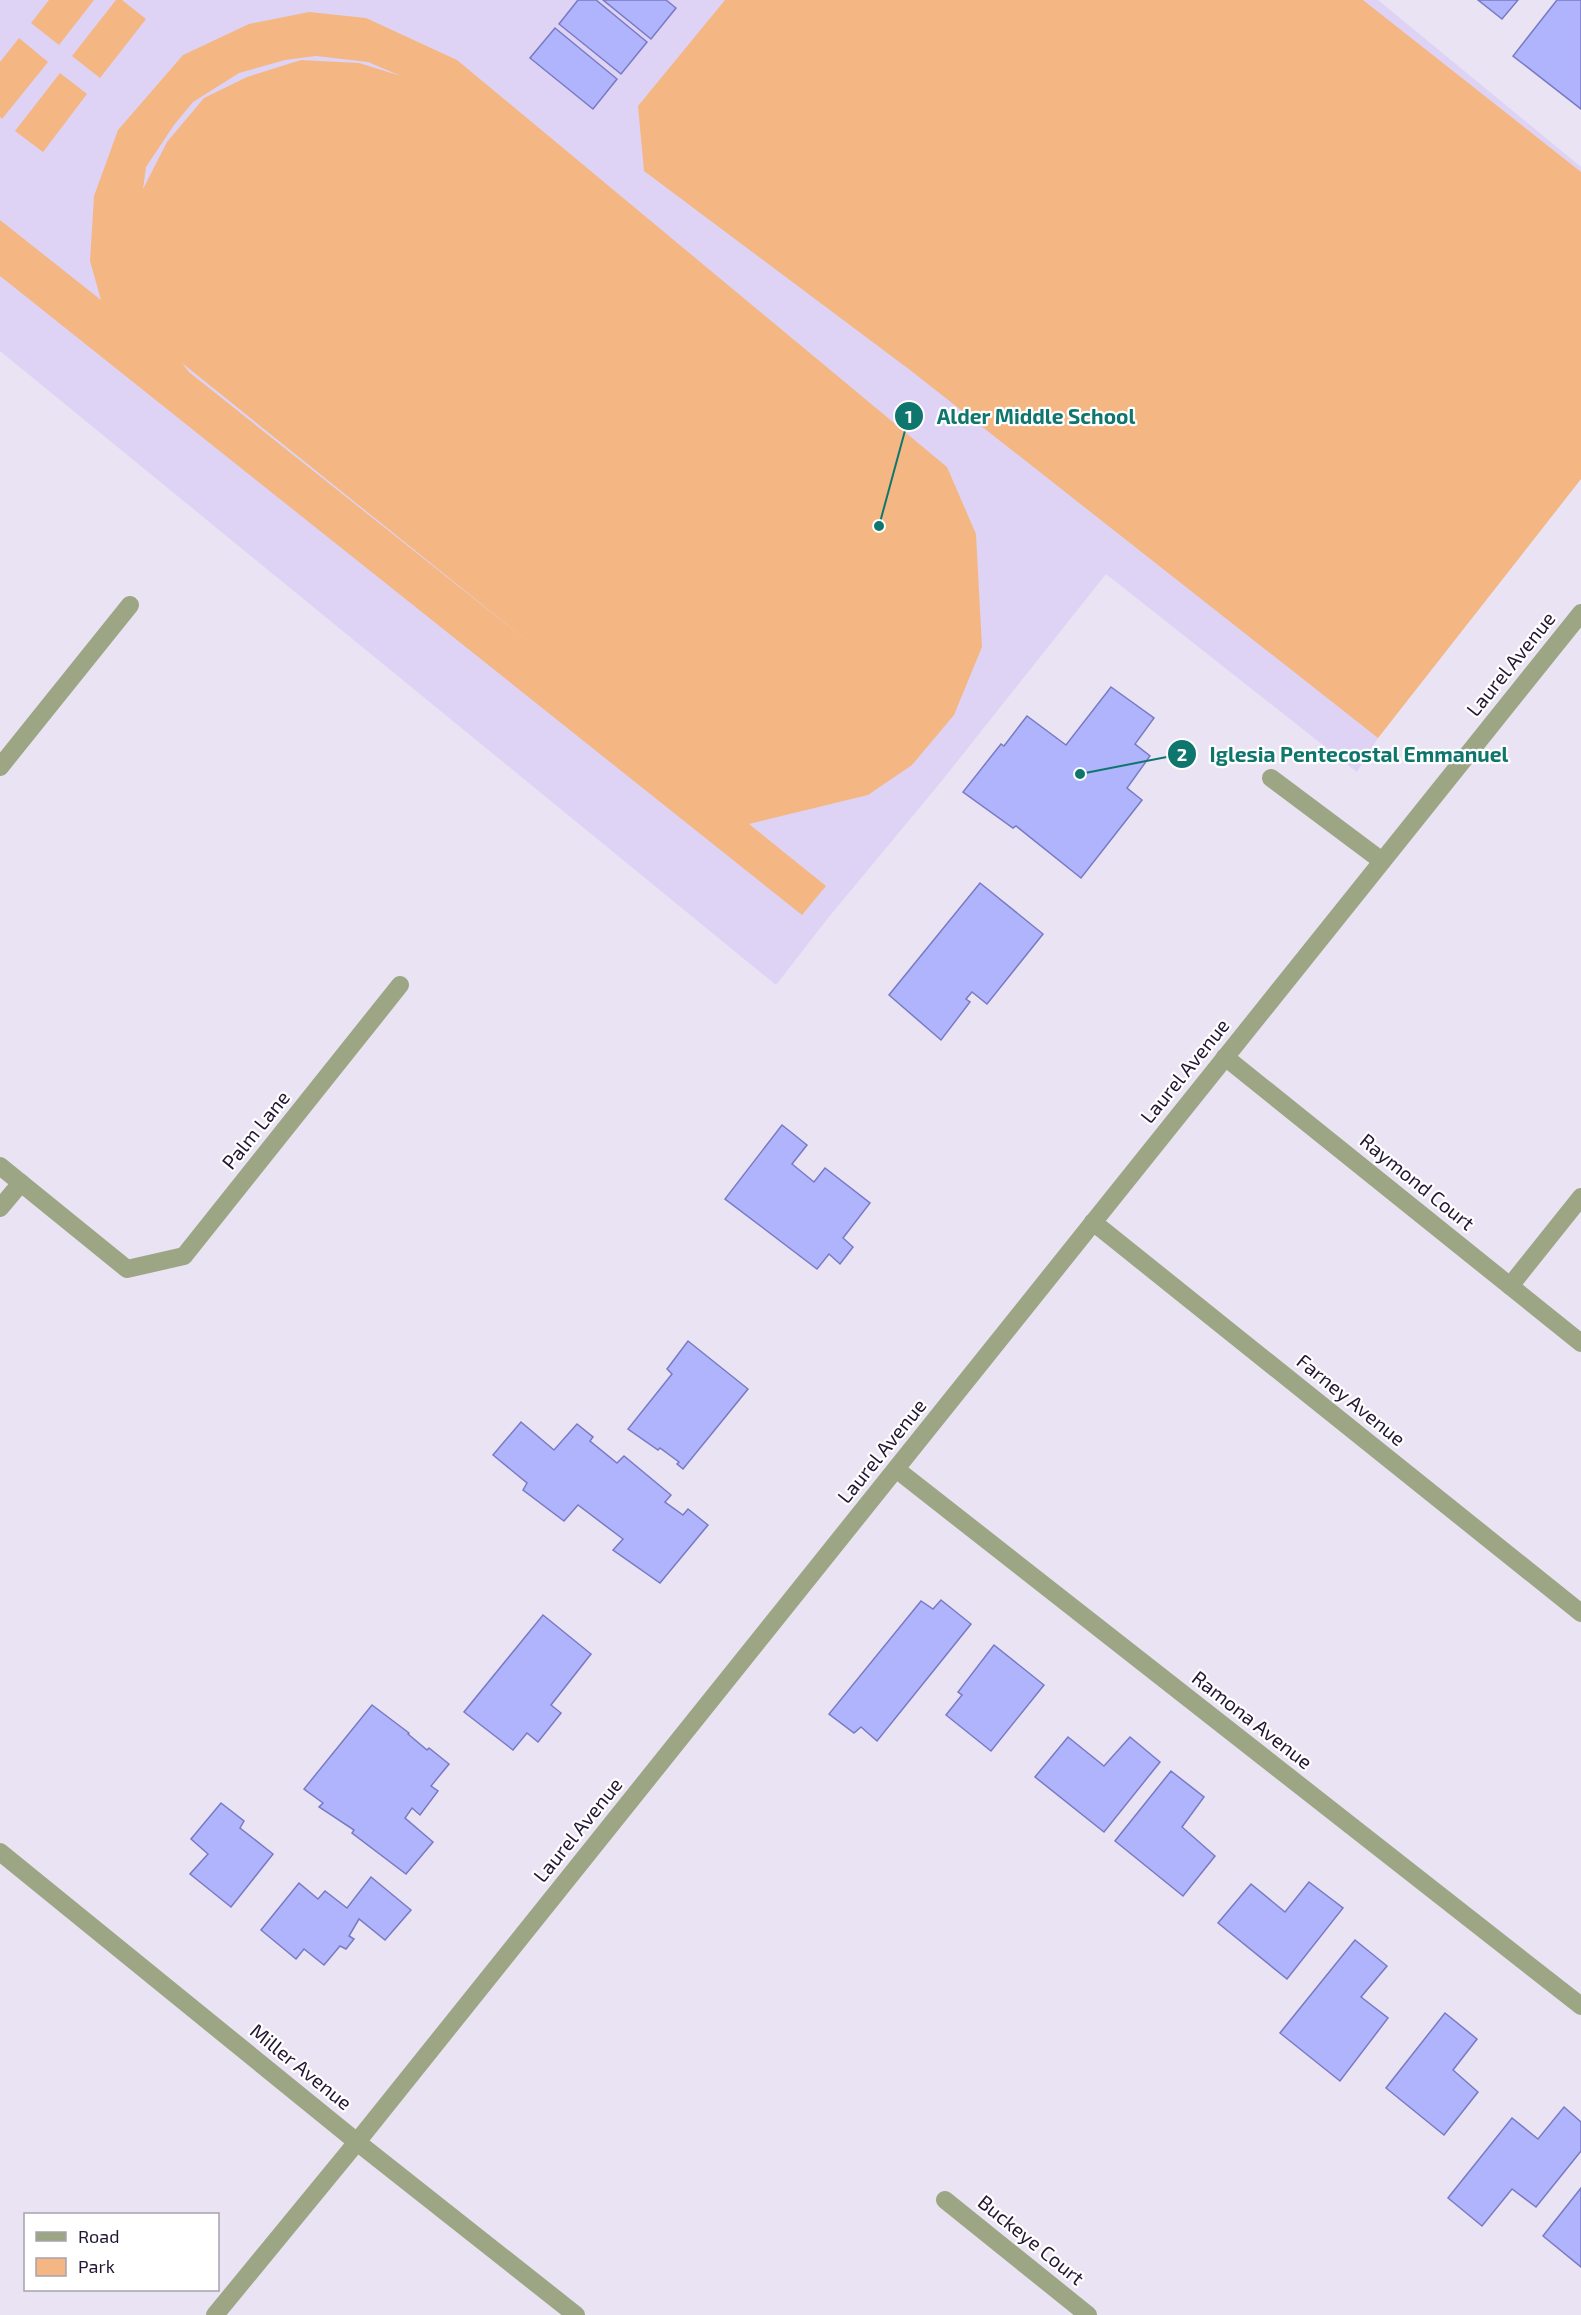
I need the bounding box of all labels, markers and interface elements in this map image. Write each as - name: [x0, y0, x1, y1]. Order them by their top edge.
- callout: Alder Middle School: [894, 397, 1147, 436]
- text: Alder Middle School: [937, 403, 1135, 428]
- text: 1: [905, 405, 913, 427]
- street label: Laurel Avenue: [1461, 606, 1560, 721]
- callout: Iglesia Pentecostal Emmanuel: [1167, 735, 1520, 774]
- text: Iglesia Pentecostal Emmanuel: [1210, 741, 1509, 766]
- text: 2: [1177, 743, 1187, 765]
- street label: Laurel Avenue: [1135, 1013, 1234, 1128]
- street label: Palm Lane: [216, 1085, 294, 1174]
- street label: Raymond Court: [1356, 1128, 1480, 1235]
- street label: Farney Avenue: [1292, 1348, 1411, 1450]
- street label: Laurel Avenue: [832, 1393, 931, 1508]
- street label: Ramona Avenue: [1188, 1665, 1317, 1774]
- street label: Laurel Avenue: [528, 1772, 627, 1887]
- street label: Miller Avenue: [246, 2018, 357, 2114]
- street label: Buckeye Court: [974, 2189, 1090, 2290]
- legend: [24, 2213, 219, 2291]
- text: Road: [78, 2225, 119, 2247]
- text: Park: [78, 2255, 115, 2277]

